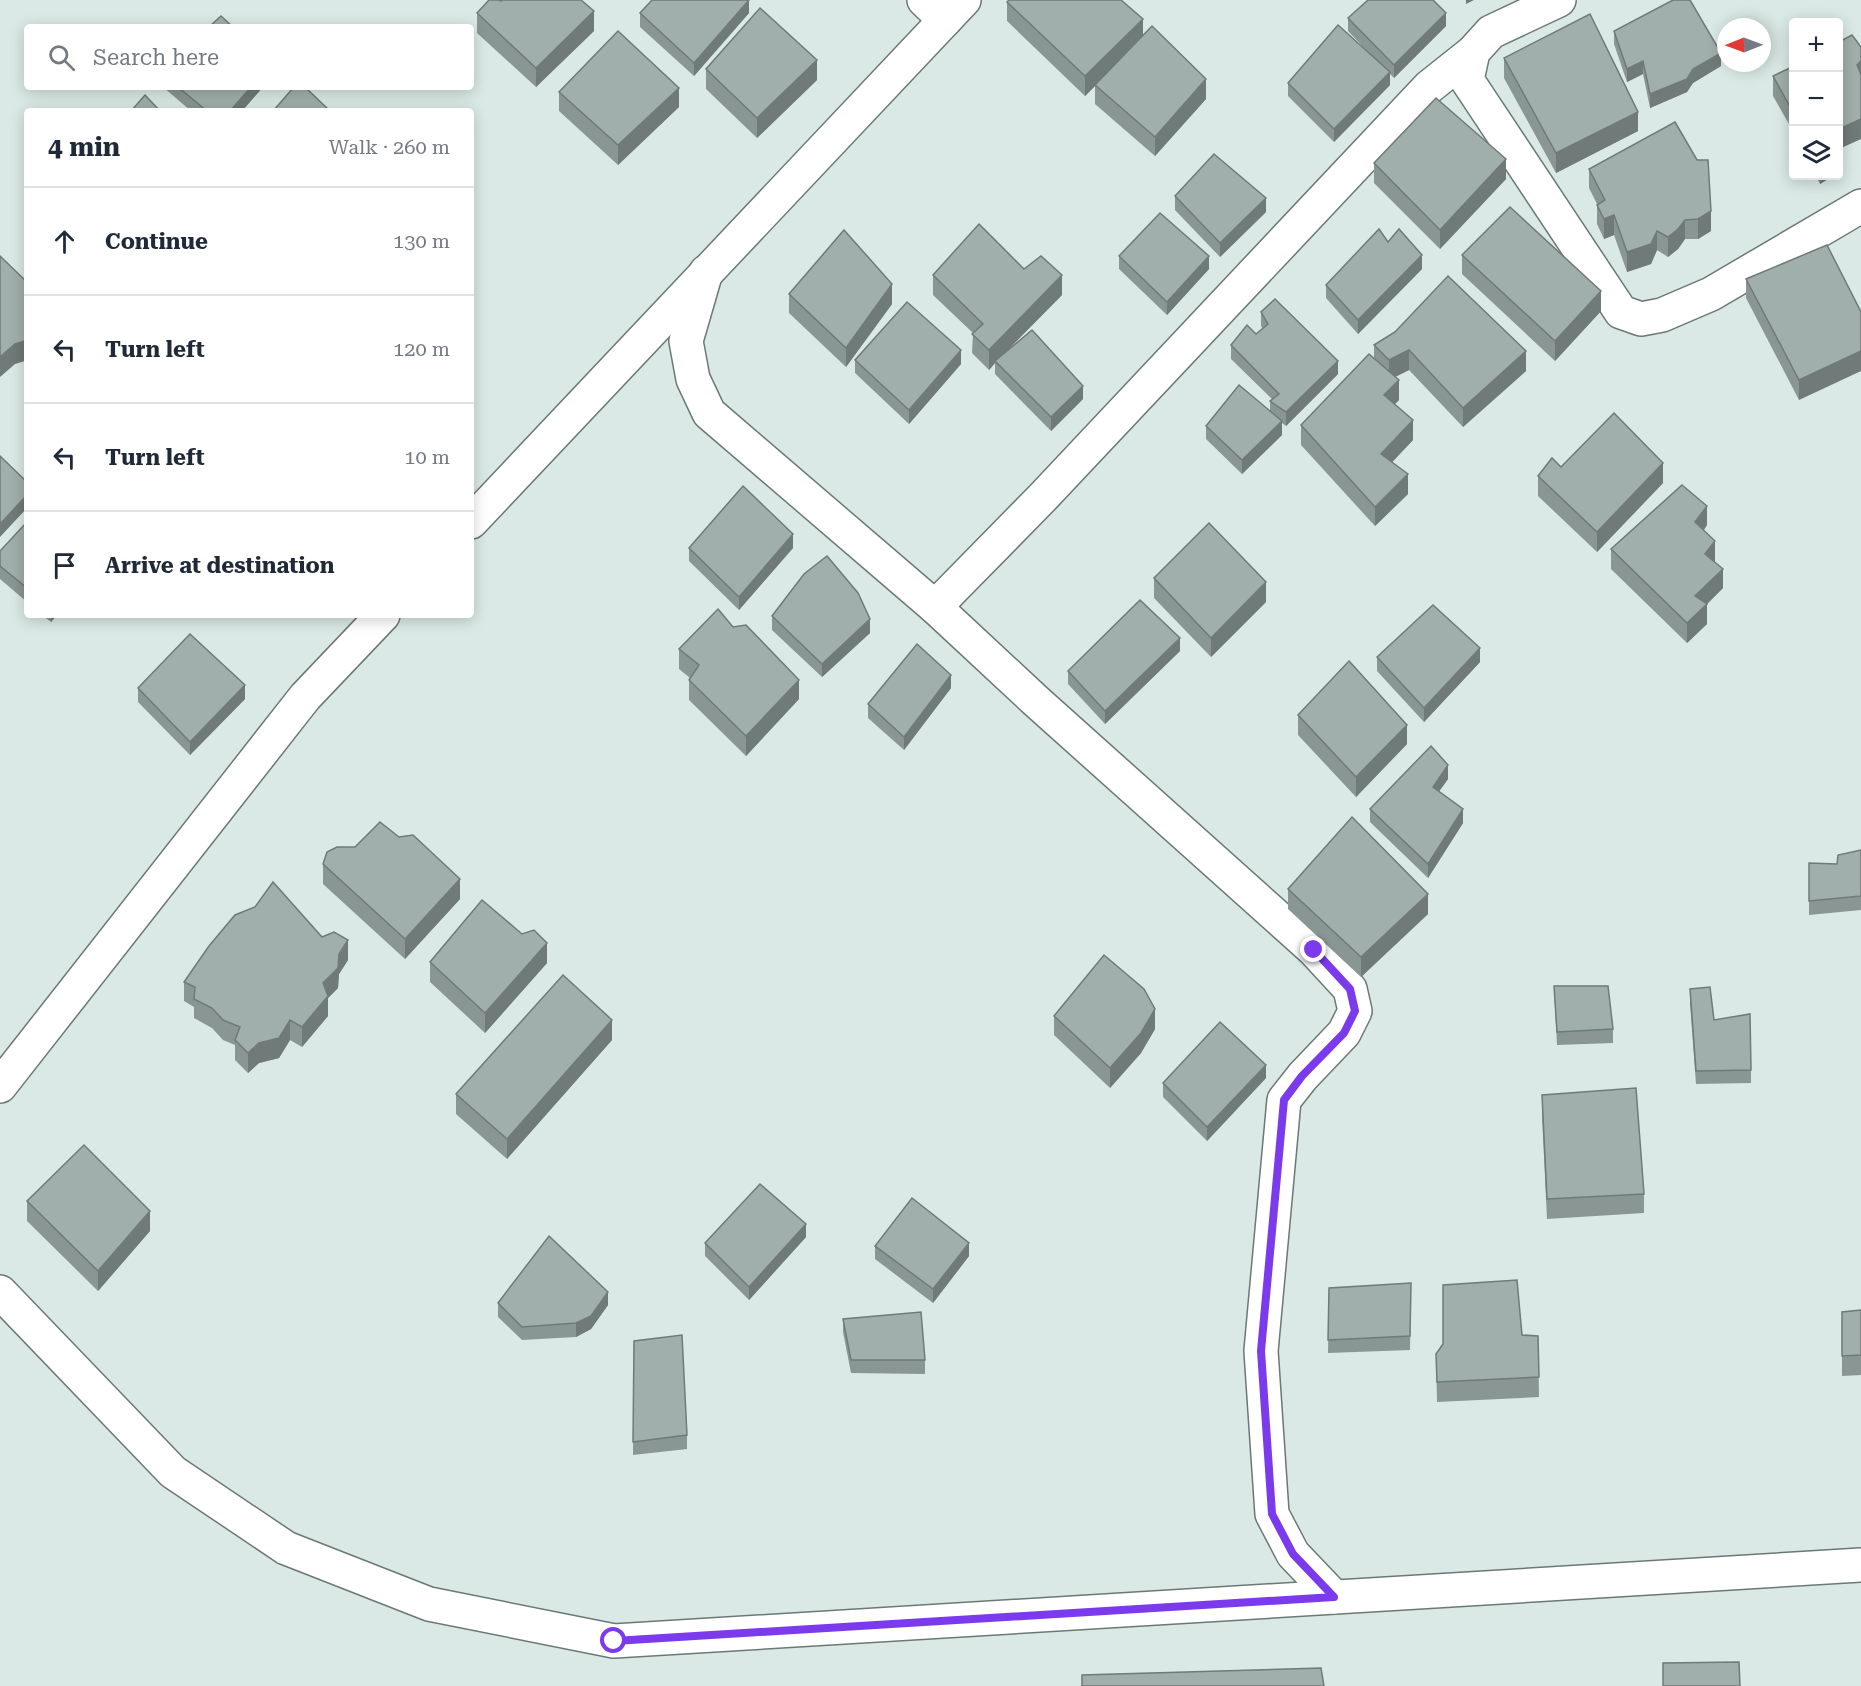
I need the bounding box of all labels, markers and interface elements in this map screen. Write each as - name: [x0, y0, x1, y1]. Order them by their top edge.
- north arrow: [1717, 18, 1771, 72]
- map controls: [1789, 18, 1843, 180]
- button: +: [1789, 18, 1843, 72]
- search box: [24, 24, 474, 90]
- icon: search: [45, 41, 78, 74]
- text: Search here: [93, 45, 219, 70]
- button: −: [1789, 72, 1843, 126]
- button: layers: [1789, 126, 1843, 180]
- text: 4 min: [48, 132, 120, 162]
- text: Walk · 260 m: [329, 135, 450, 159]
- icon: ahead: [48, 225, 81, 258]
- text: Continue: [105, 229, 208, 254]
- text: 130 m: [393, 229, 450, 253]
- icon: left: [48, 333, 81, 366]
- text: Turn left: [105, 337, 205, 362]
- text: 120 m: [393, 337, 450, 361]
- icon: left: [48, 441, 81, 474]
- text: Turn left: [105, 445, 205, 470]
- text: 10 m: [404, 445, 450, 469]
- icon: arrive: [48, 549, 81, 582]
- text: Arrive at destination: [105, 553, 334, 578]
- route end: [1300, 936, 1326, 962]
- route start: [600, 1627, 626, 1653]

